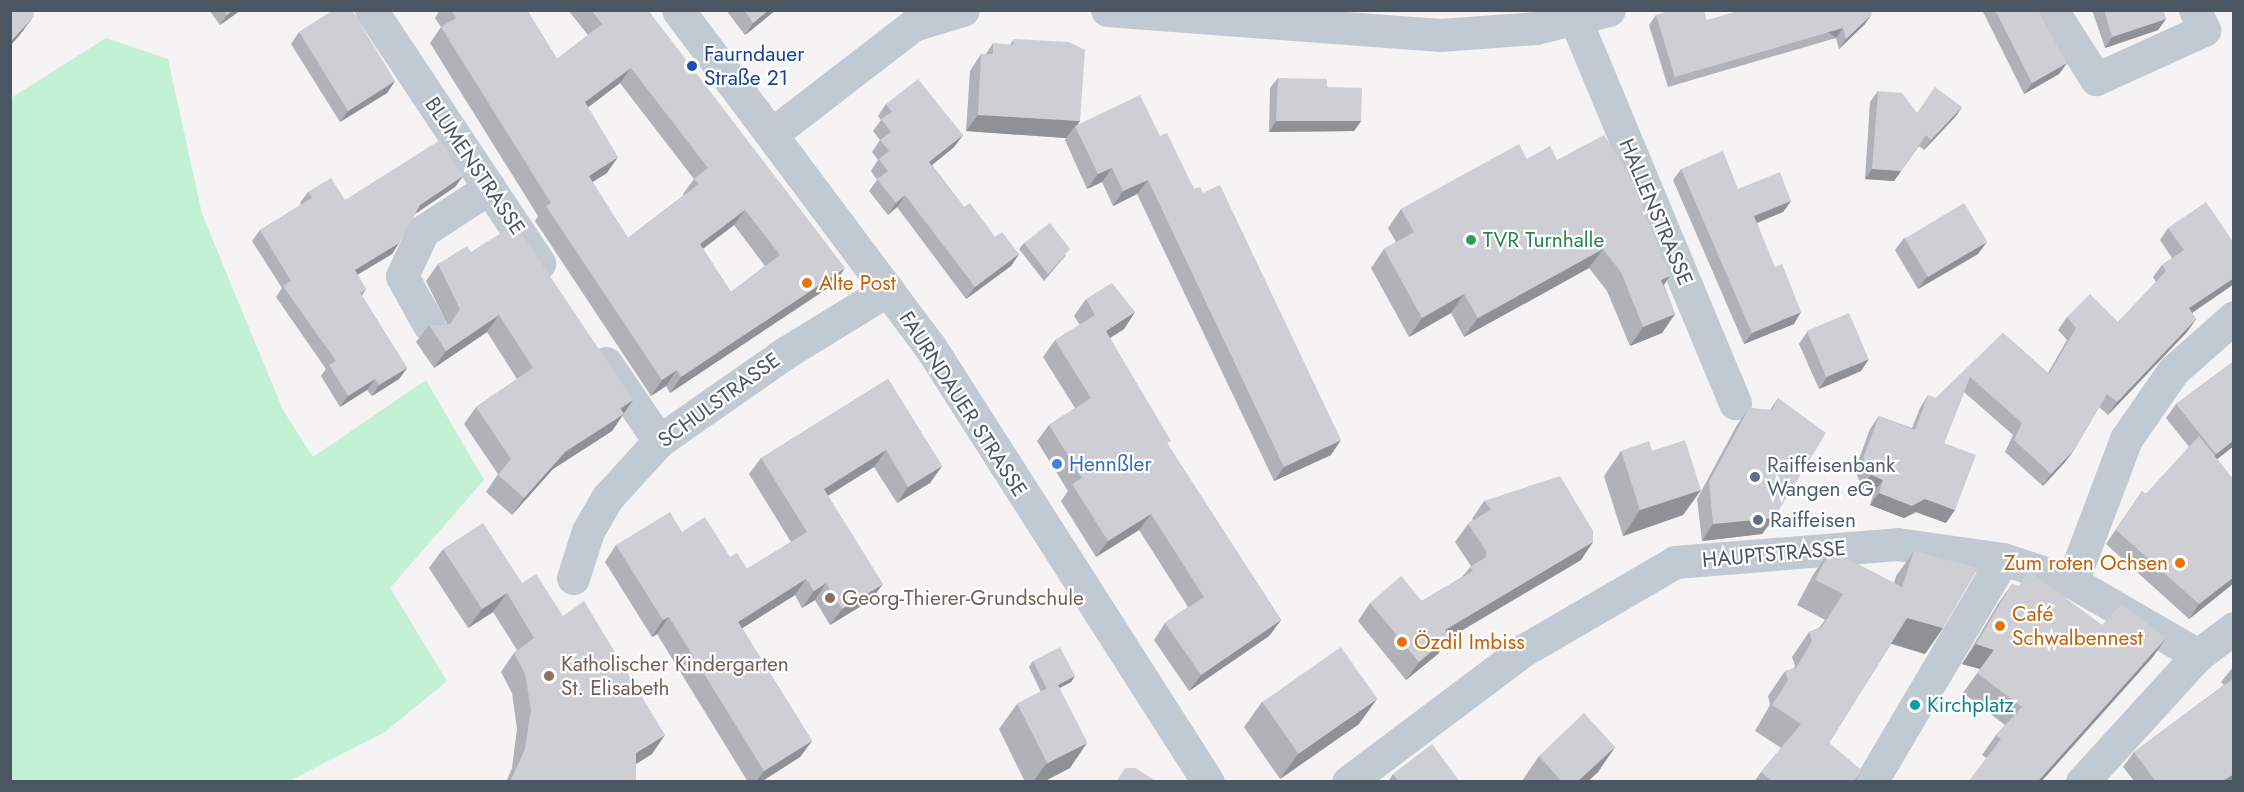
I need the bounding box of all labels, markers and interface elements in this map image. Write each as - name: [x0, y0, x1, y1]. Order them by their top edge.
- place label: Faurndauer Straße 21: [704, 41, 804, 91]
- marker: Faurndauer Straße 21: [685, 59, 699, 73]
- street label: BLUMENSTRASSE: [420, 92, 530, 240]
- street label: HALLENSTRASSE: [1614, 135, 1698, 289]
- place label: TVR Turnhalle: [1483, 227, 1604, 253]
- marker: TVR Turnhalle: [1464, 233, 1478, 247]
- place label: Alte Post: [819, 270, 896, 296]
- marker: Alte Post: [800, 276, 814, 290]
- street label: FAURNDAUER STRASSE: [894, 307, 1032, 501]
- street label: SCHULSTRASSE: [653, 347, 785, 453]
- place label: Hennßler: [1069, 451, 1152, 477]
- place label: Raiffeisenbank Wangen eG: [1767, 452, 1895, 502]
- marker: Hennßler: [1050, 457, 1064, 471]
- marker: Raiffeisenbank Wangen eG: [1748, 470, 1762, 484]
- place label: Raiffeisen: [1770, 507, 1856, 533]
- marker: Raiffeisen: [1751, 513, 1765, 527]
- street label: HAUPTSTRASSE: [1701, 535, 1847, 573]
- place label: Zum roten Ochsen: [2004, 550, 2168, 576]
- marker: Zum roten Ochsen: [2173, 556, 2187, 570]
- place label: Georg-Thierer-Grundschule: [842, 585, 1084, 611]
- marker: Georg-Thierer-Grundschule: [823, 591, 837, 605]
- place label: Café Schwalbennest: [2012, 601, 2143, 651]
- marker: Café Schwalbennest: [1993, 619, 2007, 633]
- place label: Özdil Imbiss: [1414, 629, 1525, 655]
- marker: Özdil Imbiss: [1395, 635, 1409, 649]
- place label: Katholischer Kindergarten St. Elisabeth: [561, 651, 789, 701]
- marker: Katholischer Kindergarten St. Elisabeth: [542, 669, 556, 683]
- place label: Kirchplatz: [1927, 692, 2014, 718]
- marker: Kirchplatz: [1908, 698, 1922, 712]

